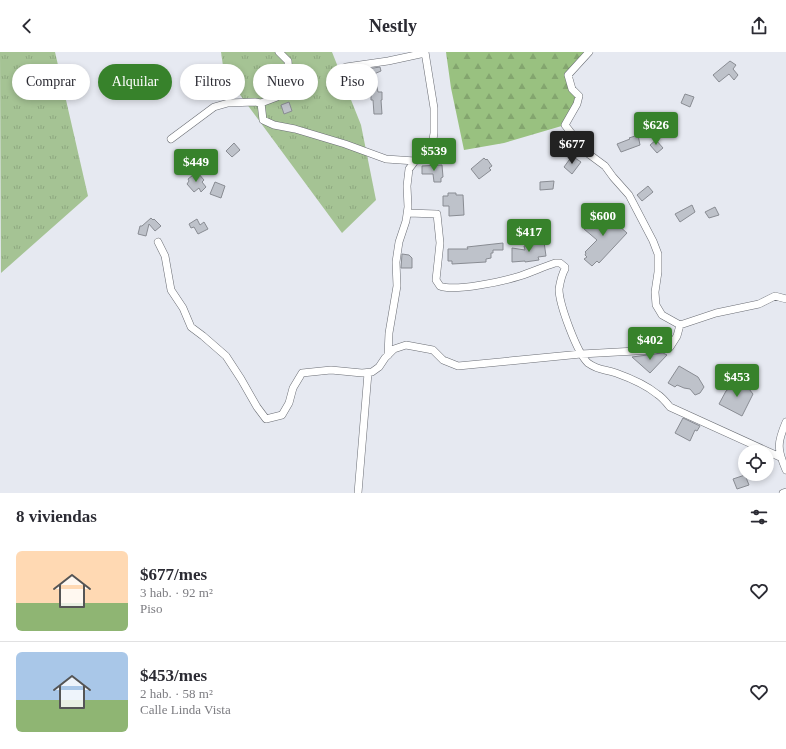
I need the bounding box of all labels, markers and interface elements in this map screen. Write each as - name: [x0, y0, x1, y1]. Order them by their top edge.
- icon: back: [16, 15, 38, 37]
- icon: share: [748, 15, 770, 37]
- text: Nestly: [369, 16, 417, 36]
- chip: Comprar: [12, 64, 90, 100]
- chip: Alquilar: [98, 64, 172, 100]
- chip: Filtros: [180, 64, 245, 100]
- chip: Nuevo: [253, 64, 318, 100]
- chip: Piso: [326, 64, 378, 100]
- pin: $626: [632, 112, 680, 146]
- text: $626: [643, 117, 669, 132]
- pin: $677: [548, 131, 596, 165]
- text: $677: [559, 136, 585, 151]
- pin: $539: [410, 138, 458, 172]
- text: $539: [421, 143, 447, 158]
- pin: $449: [172, 149, 220, 183]
- text: $449: [183, 154, 209, 169]
- pin: $600: [579, 203, 627, 237]
- text: $600: [590, 208, 616, 223]
- pin: $417: [505, 219, 553, 253]
- text: $417: [516, 224, 542, 239]
- pin: $402: [626, 327, 674, 361]
- text: $402: [637, 332, 663, 347]
- pin: $453: [713, 364, 761, 398]
- text: $453: [724, 369, 750, 384]
- map controls: [738, 445, 774, 481]
- button: locate: [738, 445, 774, 481]
- icon: filters: [748, 506, 770, 528]
- text: 8 viviendas: [16, 507, 97, 526]
- text: $677/mes: [140, 565, 207, 584]
- icon: home: [48, 567, 96, 615]
- icon: heart: [748, 580, 770, 602]
- text: 3 hab. · 92 m²: [140, 585, 213, 600]
- text: Piso: [140, 601, 162, 616]
- text: $453/mes: [140, 666, 207, 685]
- icon: home: [48, 668, 96, 716]
- icon: heart: [748, 681, 770, 703]
- text: 2 hab. · 58 m²: [140, 686, 213, 701]
- text: Calle Linda Vista: [140, 702, 231, 717]

